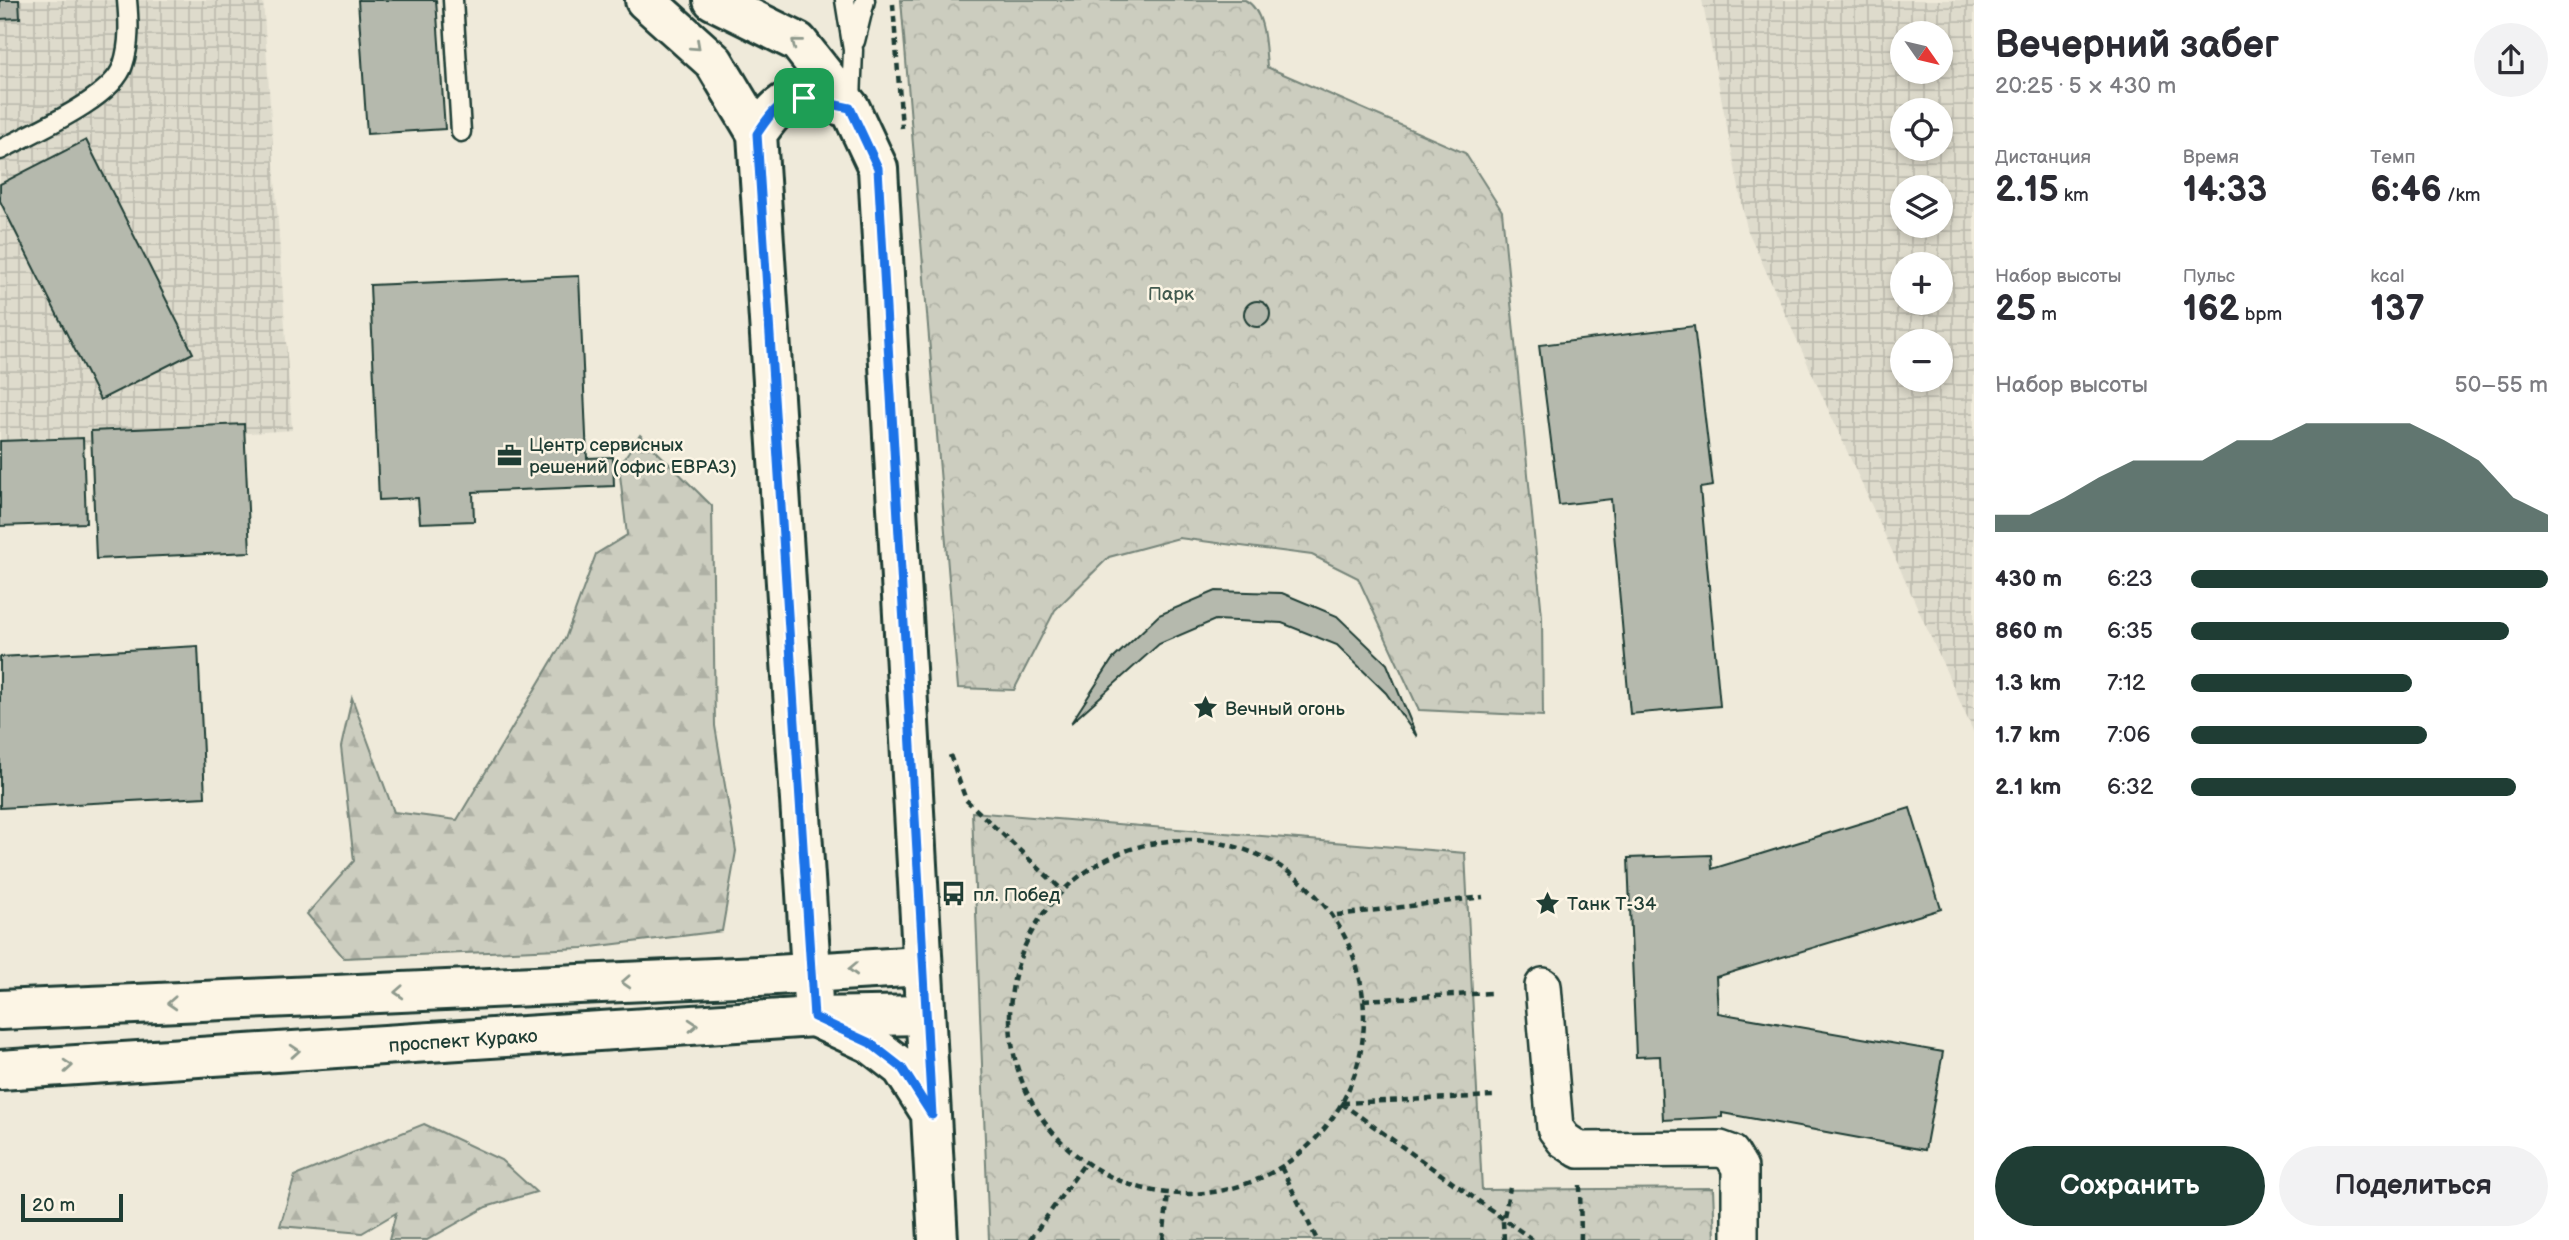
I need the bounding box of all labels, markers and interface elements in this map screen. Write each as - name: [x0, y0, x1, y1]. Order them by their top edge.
- north arrow: [1890, 21, 1953, 84]
- map controls: [1890, 21, 1953, 392]
- text: Вечерний забег: [1995, 23, 2279, 68]
- button: share: [2474, 23, 2548, 97]
- one-way arrow: [688, 38, 701, 50]
- one-way arrow: [792, 39, 804, 52]
- pin: [774, 68, 834, 128]
- text: 20:25 · 5 × 430 m: [1995, 72, 2176, 100]
- icon: arrive: [785, 79, 823, 117]
- button: locate: [1890, 98, 1953, 161]
- text: Дистанция: [1995, 146, 2091, 169]
- text: Время: [2183, 146, 2239, 169]
- text: Темп: [2370, 146, 2415, 169]
- text: 2.15: [1995, 169, 2059, 212]
- text: 14:33: [2183, 169, 2267, 212]
- text: 6:46: [2370, 169, 2442, 212]
- button: layers: [1890, 175, 1953, 238]
- text: km: [2059, 184, 2089, 207]
- text: /km: [2442, 184, 2481, 207]
- button: +: [1890, 252, 1953, 315]
- text: Набор высоты: [1995, 265, 2121, 288]
- text: Пульс: [2183, 265, 2235, 288]
- text: kcal: [2370, 265, 2404, 288]
- park label: Парк: [1148, 283, 1194, 306]
- text: 25: [1995, 288, 2036, 331]
- text: 162: [2183, 288, 2240, 331]
- text: 137: [2370, 288, 2425, 331]
- text: m: [2036, 303, 2057, 326]
- text: bpm: [2240, 303, 2282, 326]
- button: −: [1890, 329, 1953, 392]
- text: Набор высоты: [1995, 371, 2148, 399]
- text: 50–55 m: [2455, 371, 2548, 399]
- place label: Центр сервисных решений (офис ЕВРАЗ): [529, 434, 737, 479]
- office icon: Центр сервисных решений (офис ЕВРАЗ): [495, 441, 523, 469]
- text: 430 m: [1995, 565, 2062, 593]
- text: 6:23: [2107, 565, 2153, 593]
- text: 860 m: [1995, 617, 2063, 645]
- text: 6:35: [2107, 617, 2153, 645]
- text: 1.3 km: [1995, 669, 2061, 697]
- text: 7:12: [2107, 669, 2145, 697]
- place icon: Вечный огонь: [1191, 694, 1219, 722]
- place label: Вечный огонь: [1225, 698, 1345, 721]
- text: 1.7 km: [1995, 721, 2060, 749]
- text: 7:06: [2107, 721, 2151, 749]
- text: 2.1 km: [1995, 773, 2061, 801]
- text: 6:32: [2107, 773, 2153, 801]
- bus stop icon: пл. Побед: [939, 880, 967, 908]
- place label: пл. Побед: [973, 884, 1061, 907]
- place icon: Танк Т-34: [1533, 889, 1561, 917]
- place label: Танк Т-34: [1567, 893, 1657, 916]
- one-way arrow: [848, 961, 859, 976]
- one-way arrow: [621, 975, 632, 990]
- one-way arrow: [393, 985, 404, 1000]
- one-way arrow: [166, 995, 177, 1010]
- one-way arrow: [688, 1018, 699, 1033]
- street label: проспект Курако: [388, 1025, 538, 1058]
- one-way arrow: [290, 1044, 301, 1059]
- one-way arrow: [63, 1058, 74, 1073]
- button: Сохранить: [1995, 1146, 2265, 1226]
- button: Поделиться: [2279, 1146, 2548, 1226]
- scale bar: [21, 1191, 122, 1223]
- text: 20 m: [32, 1194, 75, 1217]

